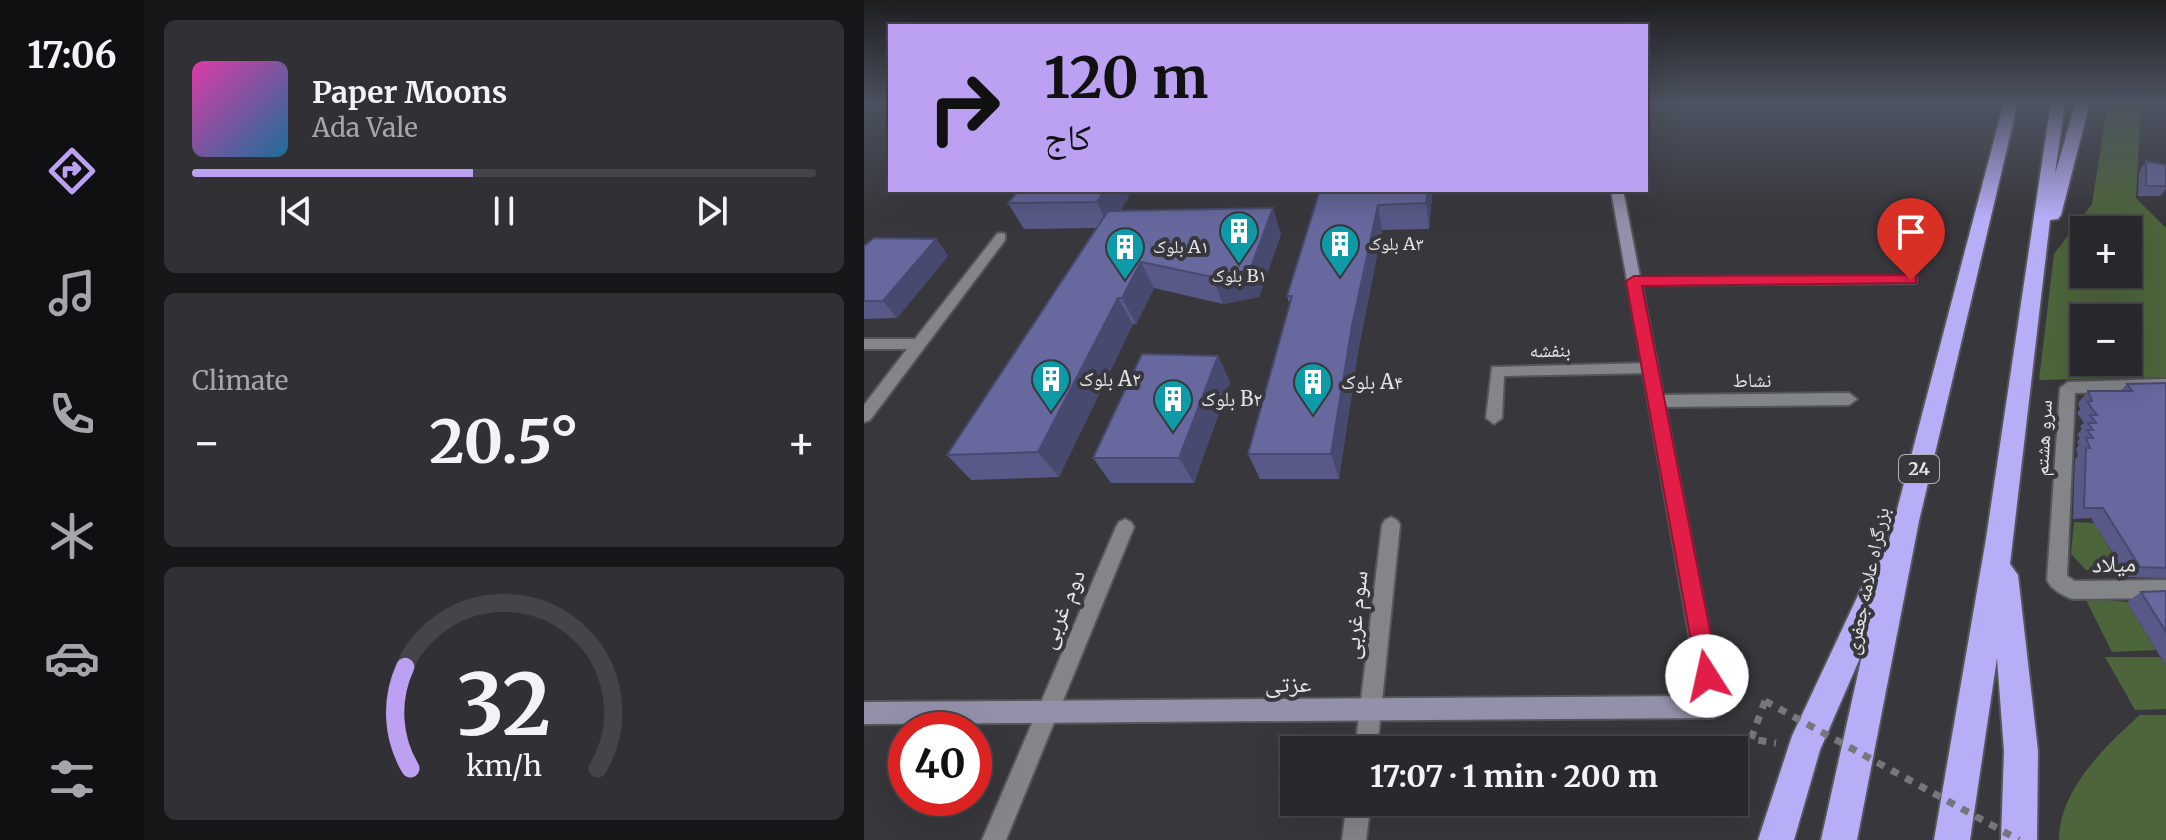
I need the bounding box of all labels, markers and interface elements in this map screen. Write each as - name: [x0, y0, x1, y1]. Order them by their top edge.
- text: 17:06: [27, 33, 117, 78]
- text: 120 m: [1044, 43, 1208, 113]
- icon: right: [912, 56, 1016, 160]
- text: Paper Moons: [312, 73, 507, 111]
- text: Ada Vale: [312, 111, 418, 144]
- text: کاج: [1044, 115, 1091, 160]
- icon: directions: [44, 143, 100, 199]
- icon: previous: [274, 189, 318, 233]
- icon: pause: [482, 189, 526, 233]
- icon: next: [690, 189, 734, 233]
- pin: [1877, 198, 1945, 280]
- building icon: بلوک B۱: [1218, 210, 1260, 265]
- icon: arrive: [1889, 210, 1933, 254]
- map controls: [2070, 216, 2142, 376]
- button: +: [2070, 216, 2142, 288]
- building icon: بلوک A۳: [1319, 223, 1361, 278]
- building icon: بلوک A۱: [1104, 226, 1146, 281]
- place label: بلوک A۳: [1368, 232, 1424, 255]
- place label: بلوک A۱: [1153, 235, 1209, 258]
- place label: بلوک B۱: [1211, 264, 1267, 287]
- icon: music: [44, 265, 100, 321]
- button: −: [2070, 304, 2142, 376]
- street label: بنفشه: [1529, 337, 1571, 362]
- building icon: بلوک A۲: [1030, 358, 1072, 413]
- building icon: بلوک A۴: [1292, 361, 1334, 416]
- text: Climate: [192, 364, 288, 397]
- place label: بلوک A۲: [1079, 366, 1141, 391]
- street label: نشاط: [1732, 367, 1772, 392]
- place label: بلوک A۴: [1341, 369, 1403, 394]
- building icon: بلوک B۲: [1152, 378, 1194, 433]
- icon: phone: [44, 386, 100, 442]
- place label: بلوک B۲: [1201, 386, 1262, 411]
- street label: سرو هشتم: [2028, 399, 2059, 477]
- text: 20.5°: [429, 404, 579, 479]
- text: −: [192, 415, 221, 470]
- text: +: [787, 415, 816, 470]
- road number: 24: [1899, 455, 1939, 483]
- street label: بزرگراه علامه جعفری: [1839, 505, 1894, 657]
- icon: climate: [44, 508, 100, 564]
- street label: میلاد: [2092, 548, 2136, 579]
- street label: دوم غربی: [1031, 564, 1093, 654]
- street label: سوم غربی: [1334, 569, 1376, 661]
- icon: car: [44, 630, 100, 686]
- position arrow: [1665, 634, 1749, 718]
- text: 32: [457, 653, 551, 758]
- street label: عزتی: [1265, 668, 1311, 699]
- speed limit sign: 40: [888, 712, 992, 816]
- text: km/h: [466, 749, 542, 785]
- icon: filters: [44, 751, 100, 807]
- text: 17:07 · 1 min · 200 m: [1370, 757, 1658, 795]

